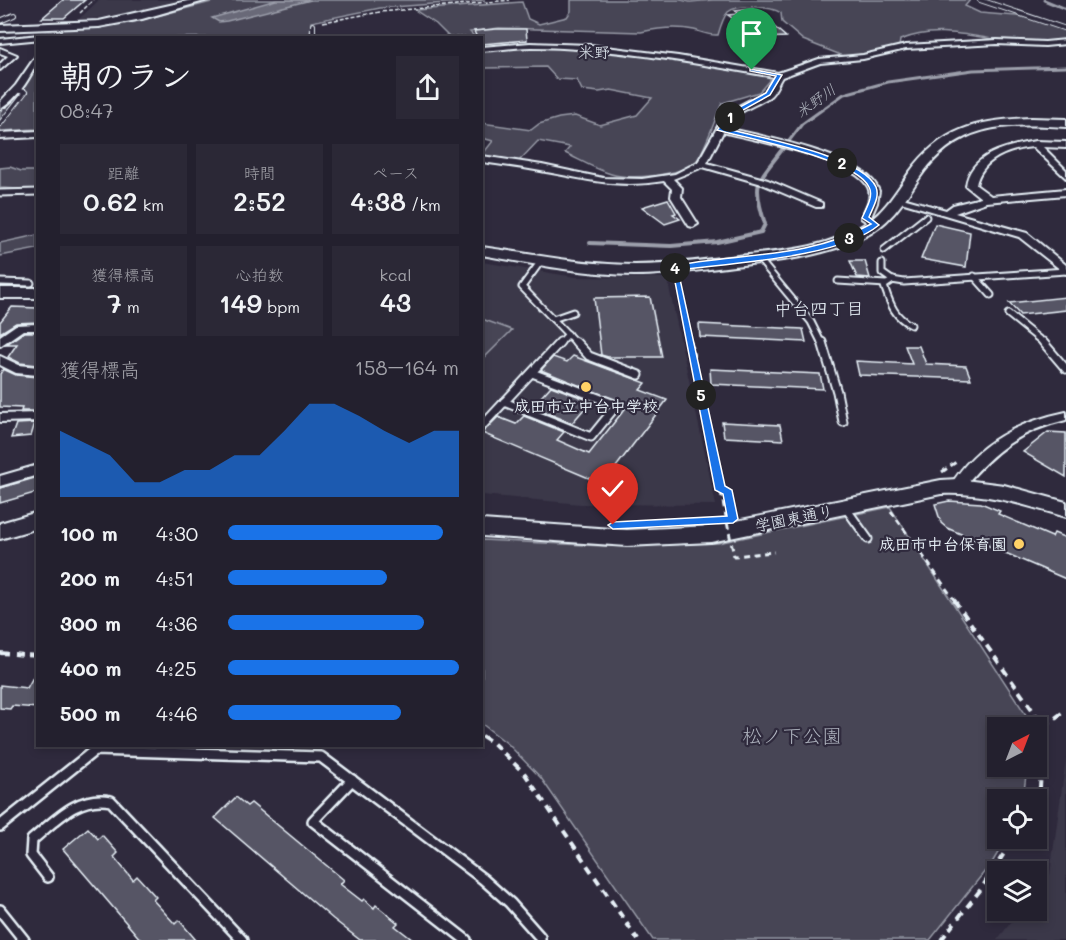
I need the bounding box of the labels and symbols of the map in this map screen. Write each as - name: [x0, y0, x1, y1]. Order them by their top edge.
- pin: [726, 8, 777, 70]
- district label: 米野: [578, 41, 610, 62]
- water label: 米野川: [791, 79, 839, 122]
- pin: 1: [715, 102, 745, 132]
- pin: 2: [827, 148, 857, 178]
- pin: 3: [834, 223, 864, 253]
- pin: 4: [660, 253, 690, 283]
- district label: 中台四丁目: [774, 296, 864, 320]
- marker: 成田市立中台中学校: [579, 380, 593, 394]
- pin: 5: [686, 380, 716, 410]
- place label: 成田市立中台中学校: [514, 395, 658, 416]
- pin: [587, 463, 638, 525]
- street label: 学園東通り: [753, 500, 835, 535]
- place label: 成田市中台保育園: [879, 533, 1007, 554]
- marker: 成田市中台保育園: [1012, 537, 1026, 551]
- north arrow: [987, 717, 1047, 777]
- park label: 松ノ下公園: [742, 722, 842, 748]

